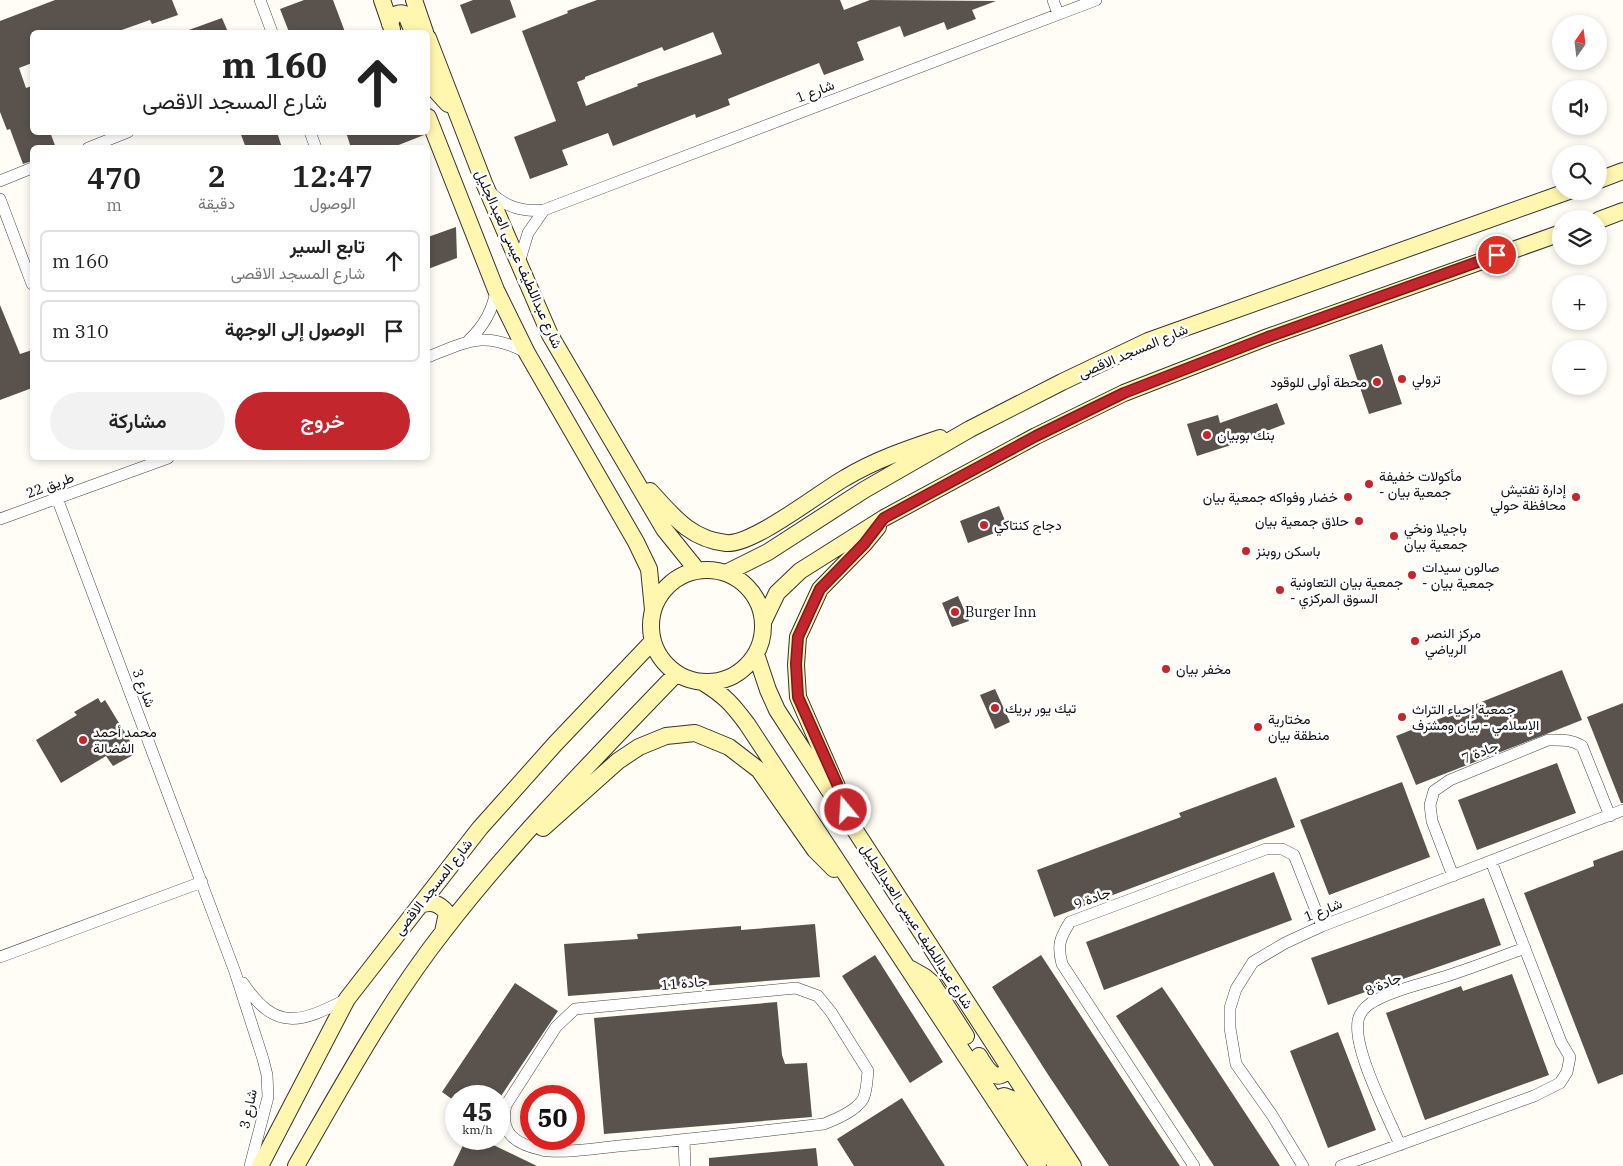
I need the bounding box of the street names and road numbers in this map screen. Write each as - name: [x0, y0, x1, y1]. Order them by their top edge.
- street label: شارع 1: [793, 75, 838, 108]
- street label: شارع عبداللطيف عيسى العبدالجليل: [470, 167, 567, 352]
- street label: شارع المسجد الاقصى: [1075, 320, 1191, 384]
- street label: طريق 22: [24, 468, 76, 502]
- street label: شارع 3: [127, 666, 160, 711]
- street label: جادة 7: [1459, 737, 1501, 767]
- street label: شارع المسجد الاقصى: [390, 835, 478, 940]
- street label: شارع عبداللطيف عيسى العبدالجليل: [855, 840, 977, 1013]
- street label: جادة 9: [1071, 883, 1113, 913]
- street label: شارع 1: [1301, 894, 1346, 928]
- street label: جادة 8: [1362, 968, 1404, 1000]
- street label: جادة 11: [660, 972, 708, 994]
- street label: شارع 3: [235, 1088, 263, 1131]

